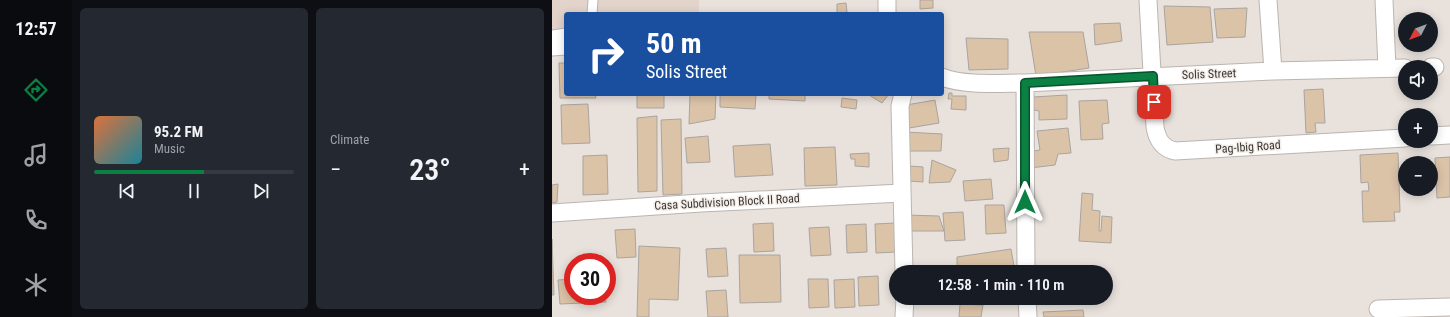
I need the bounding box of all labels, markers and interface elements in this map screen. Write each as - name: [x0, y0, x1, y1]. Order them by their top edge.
- north arrow: [1398, 12, 1438, 52]
- map controls: [1398, 12, 1438, 196]
- text: 12:57: [15, 18, 57, 39]
- text: 50 m: [646, 27, 702, 60]
- icon: right: [580, 28, 632, 80]
- button: sound: [1398, 60, 1438, 100]
- text: Solis Street: [646, 61, 727, 82]
- street label: Solis Street: [1182, 66, 1237, 82]
- icon: directions: [22, 76, 50, 104]
- pin: [1137, 85, 1171, 119]
- icon: arrive: [1143, 91, 1165, 113]
- button: +: [1398, 108, 1438, 148]
- text: 95.2 FM: [154, 123, 203, 141]
- text: Climate: [330, 132, 369, 147]
- street label: Pag-Ibig Road: [1215, 138, 1281, 156]
- icon: music: [22, 141, 50, 169]
- text: Music: [154, 141, 185, 156]
- text: 23°: [409, 152, 451, 187]
- button: −: [1398, 156, 1438, 196]
- text: −: [330, 157, 341, 182]
- text: +: [519, 157, 530, 182]
- icon: previous: [116, 180, 138, 202]
- icon: pause: [183, 180, 205, 202]
- icon: next: [250, 180, 272, 202]
- position arrow: [1004, 181, 1046, 223]
- street label: Casa Subdivision Block II Road: [654, 191, 800, 213]
- icon: phone: [22, 206, 50, 234]
- speed limit sign: 30: [564, 253, 616, 305]
- icon: climate: [22, 271, 50, 299]
- text: 12:58 · 1 min · 110 m: [938, 276, 1064, 294]

